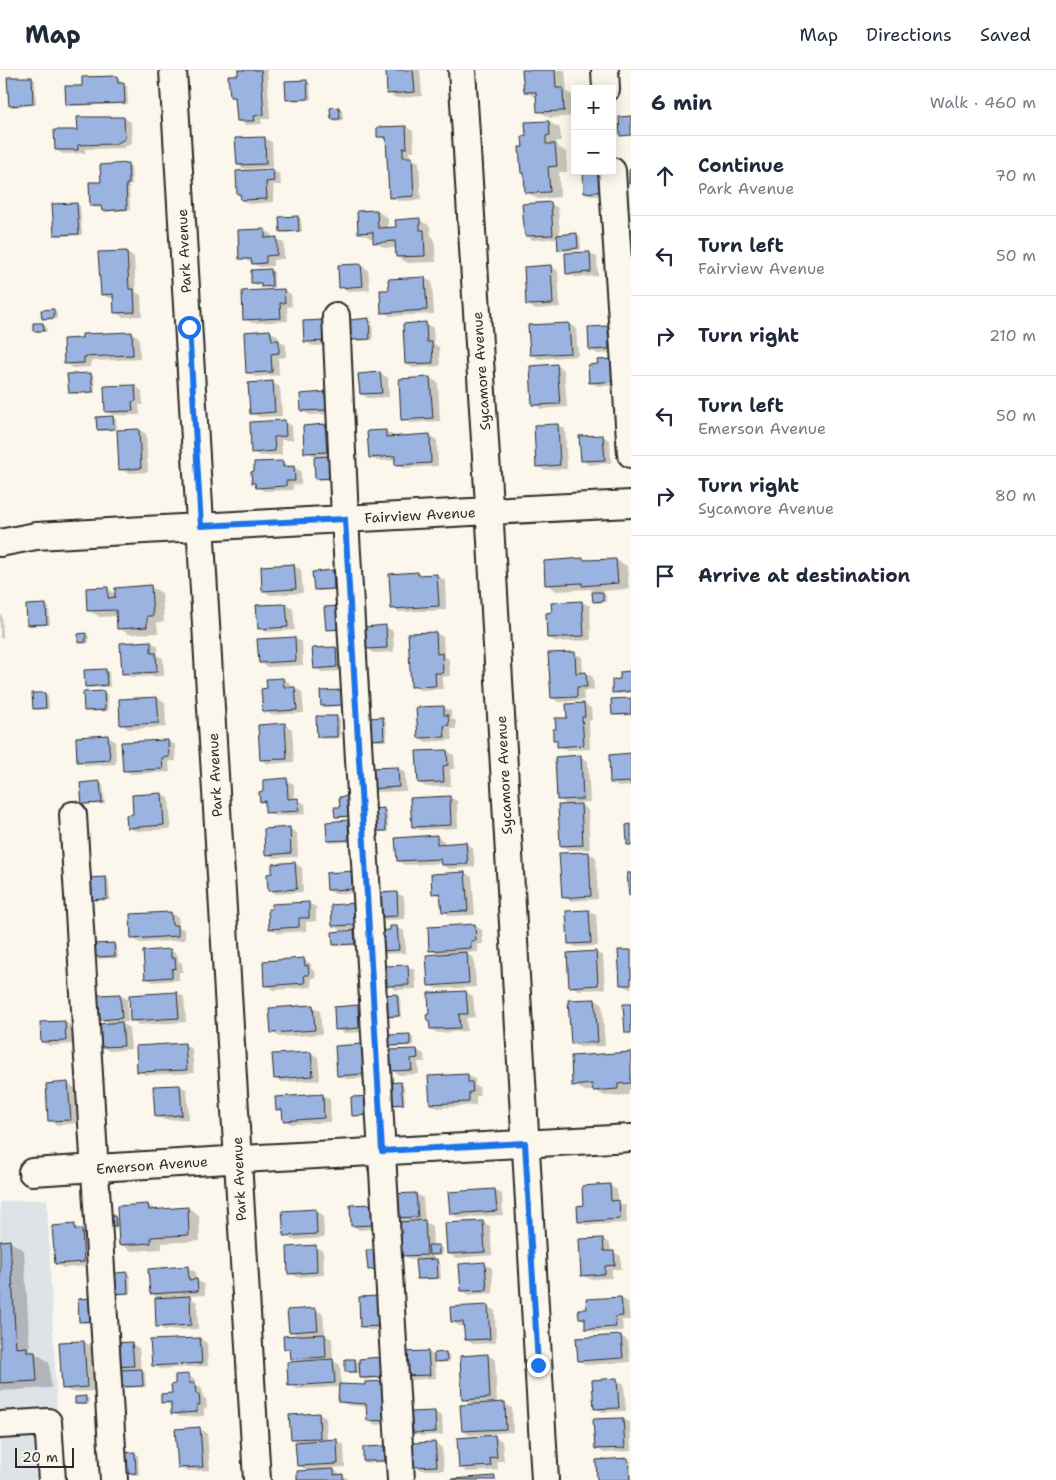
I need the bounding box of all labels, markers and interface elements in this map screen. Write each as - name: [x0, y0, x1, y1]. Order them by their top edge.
- text: Map: [25, 19, 81, 51]
- text: Map: [800, 23, 838, 47]
- text: Directions: [866, 23, 952, 47]
- text: Saved: [980, 23, 1031, 47]
- map controls: [571, 85, 616, 175]
- button: +: [571, 85, 616, 130]
- text: 6 min: [651, 89, 712, 117]
- text: Walk · 460 m: [930, 92, 1036, 113]
- button: −: [571, 130, 616, 175]
- text: Continue: [698, 153, 784, 178]
- icon: ahead: [651, 162, 679, 190]
- text: 70 m: [995, 165, 1036, 186]
- text: Park Avenue: [698, 178, 794, 199]
- street label: Park Avenue: [173, 208, 195, 294]
- text: Turn left: [698, 233, 784, 258]
- icon: left: [651, 242, 679, 270]
- text: 50 m: [996, 245, 1036, 266]
- text: Fairview Avenue: [698, 258, 825, 279]
- street label: Sycamore Avenue: [468, 311, 494, 431]
- route start: [178, 316, 201, 339]
- icon: right: [651, 322, 679, 350]
- text: Turn right: [698, 323, 799, 348]
- text: 210 m: [989, 325, 1036, 346]
- text: Turn left: [698, 393, 784, 418]
- icon: left: [651, 402, 679, 430]
- text: 50 m: [996, 405, 1036, 426]
- text: Emerson Avenue: [698, 418, 826, 439]
- text: Turn right: [698, 473, 799, 498]
- icon: right: [651, 482, 679, 510]
- text: 80 m: [995, 485, 1036, 506]
- text: Sycamore Avenue: [698, 498, 834, 519]
- street label: Fairview Avenue: [364, 503, 476, 527]
- icon: arrive: [651, 562, 679, 590]
- text: Arrive at destination: [698, 563, 910, 588]
- street label: Sycamore Avenue: [492, 715, 516, 835]
- street label: Park Avenue: [204, 732, 226, 818]
- street label: Park Avenue: [228, 1136, 250, 1222]
- street label: Emerson Avenue: [96, 1152, 209, 1178]
- route end: [527, 1354, 550, 1377]
- scale bar: [15, 1445, 74, 1468]
- text: 20 m: [22, 1448, 58, 1466]

